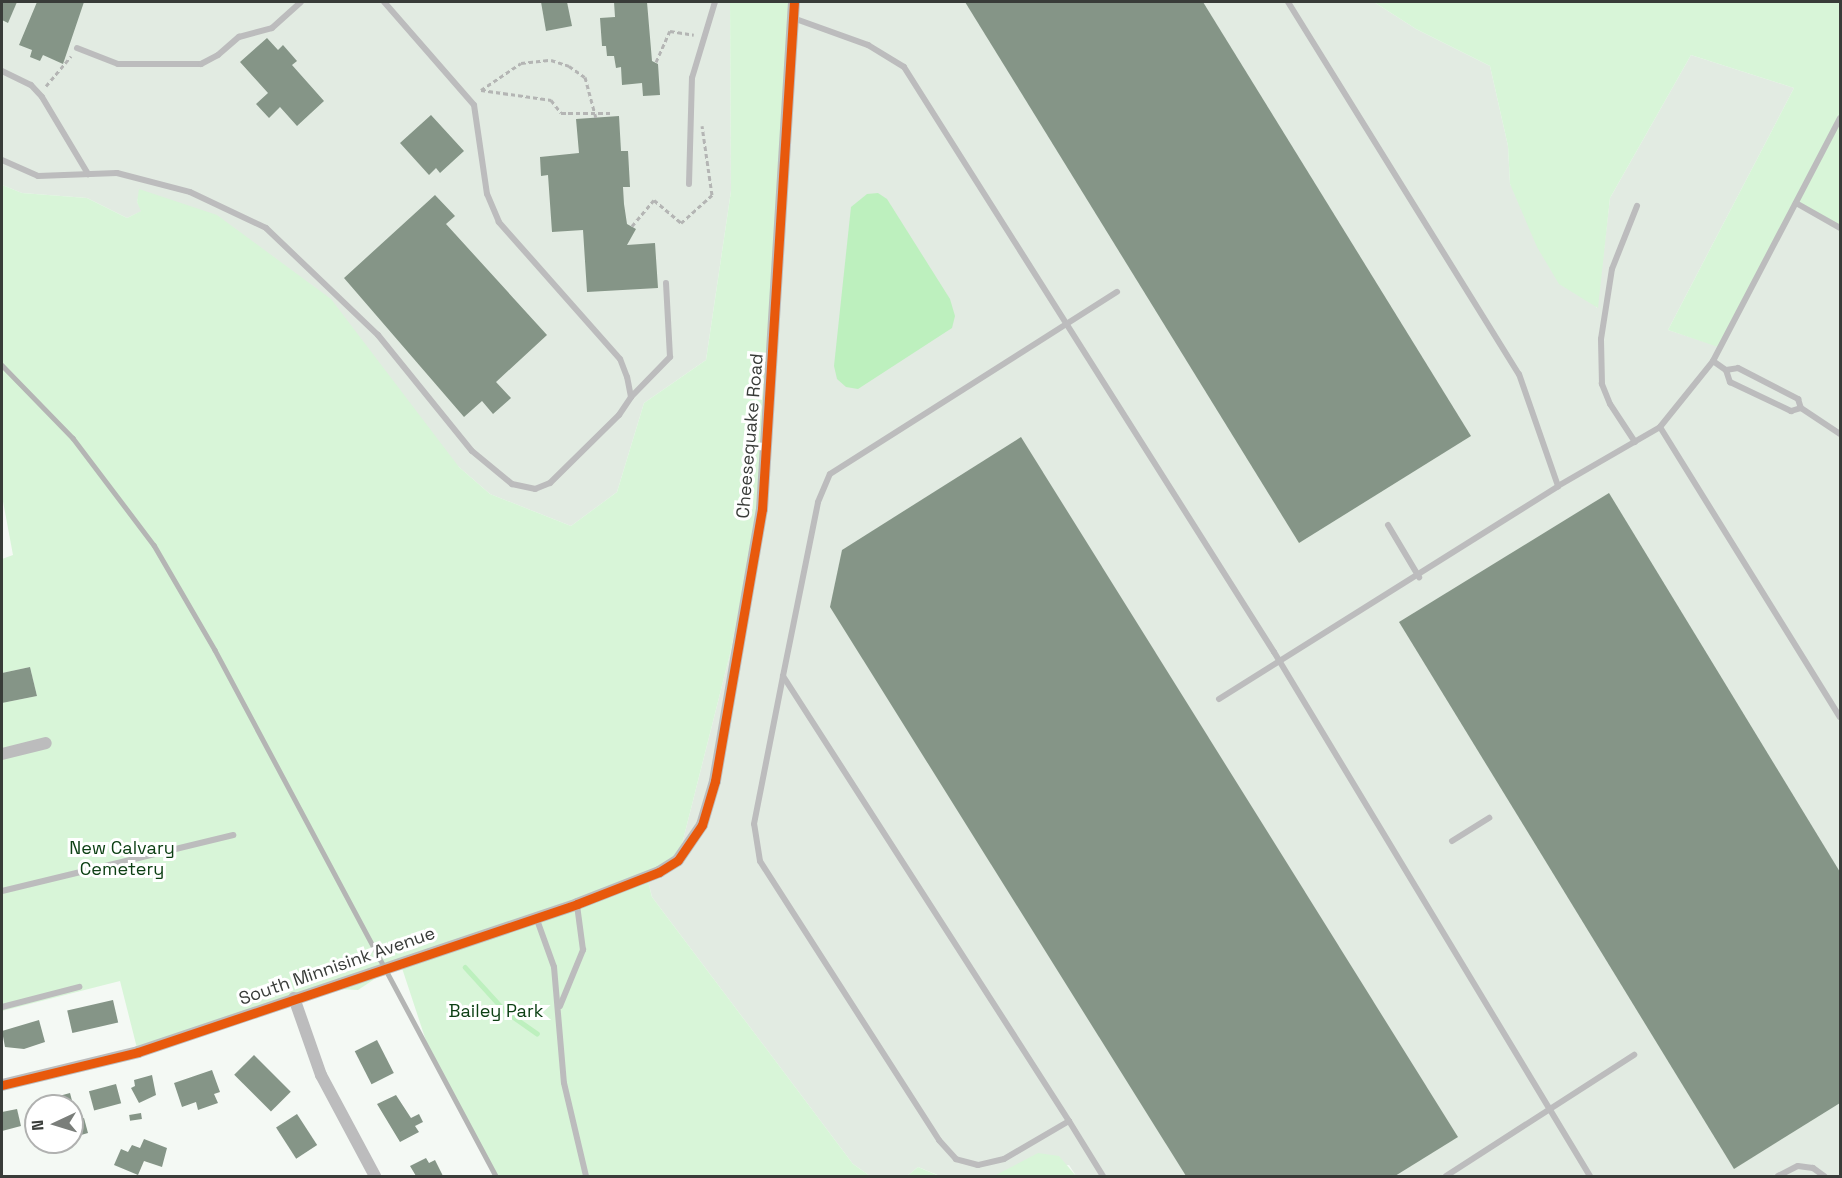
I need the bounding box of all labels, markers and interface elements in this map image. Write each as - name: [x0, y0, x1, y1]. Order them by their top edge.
- street label: Cheesequake Road: [732, 353, 768, 519]
- park label: New Calvary Cemetery: [69, 838, 175, 880]
- street label: South Minnisink Avenue: [236, 922, 438, 1010]
- park label: Bailey Park: [449, 1000, 543, 1022]
- north arrow: [24, 1094, 84, 1154]
- text: N: [27, 1119, 48, 1131]

